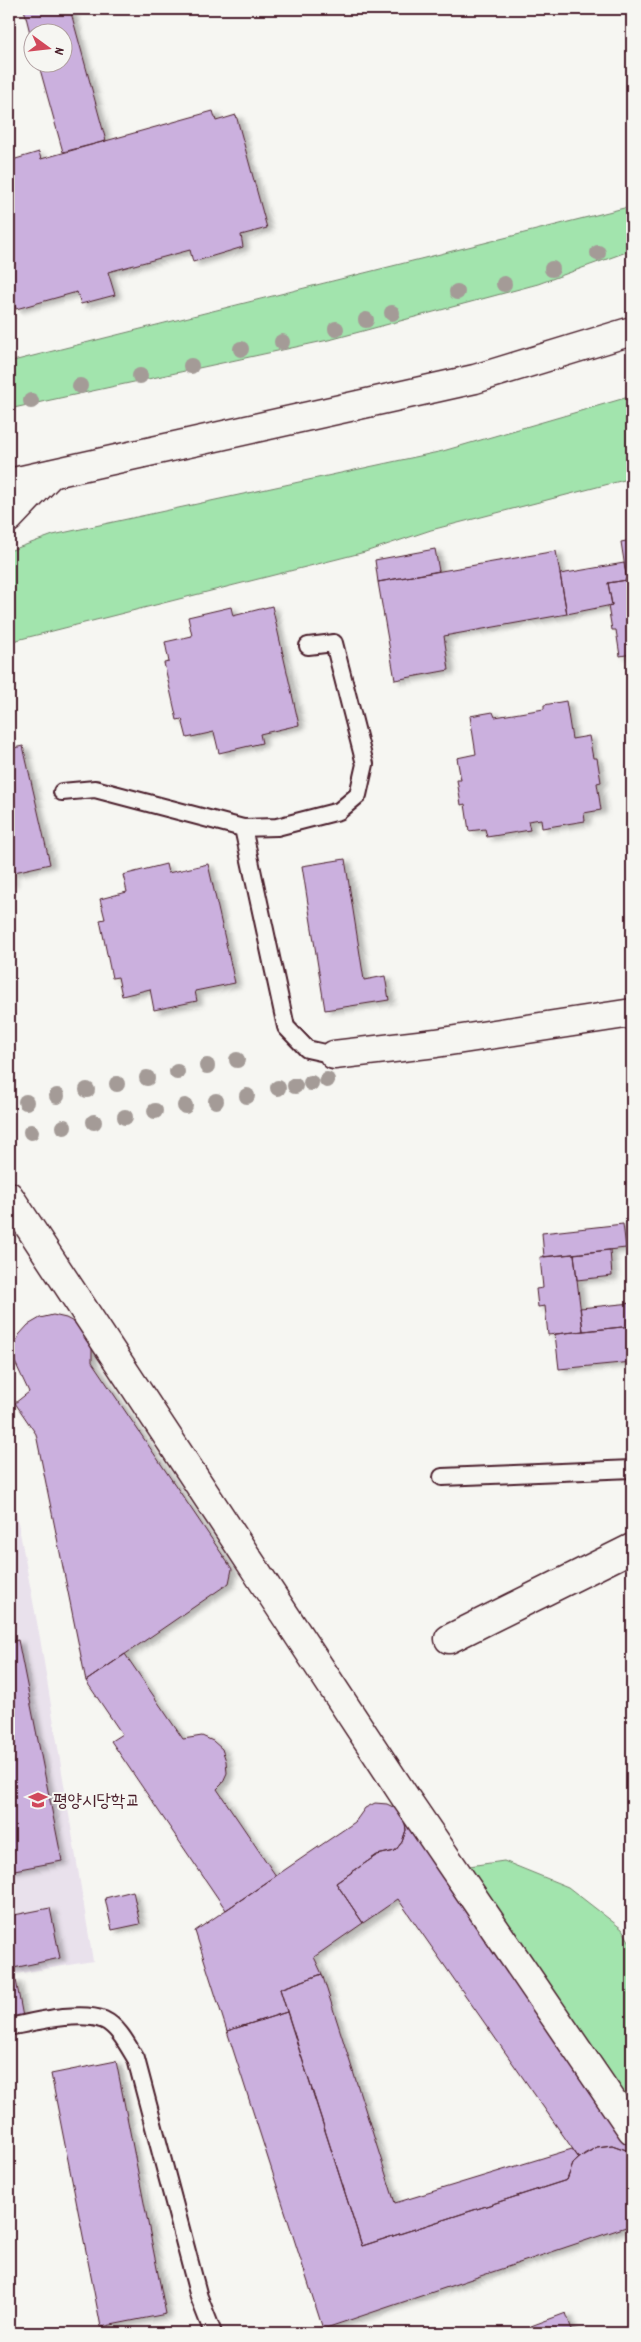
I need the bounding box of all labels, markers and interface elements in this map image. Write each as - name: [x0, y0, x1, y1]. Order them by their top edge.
- north arrow: [22, 22, 72, 72]
- text: N: [48, 45, 69, 57]
- school or university icon: 평양시당학교: [27, 1789, 49, 1811]
- place label: 평양시당학교: [53, 1790, 140, 1815]

